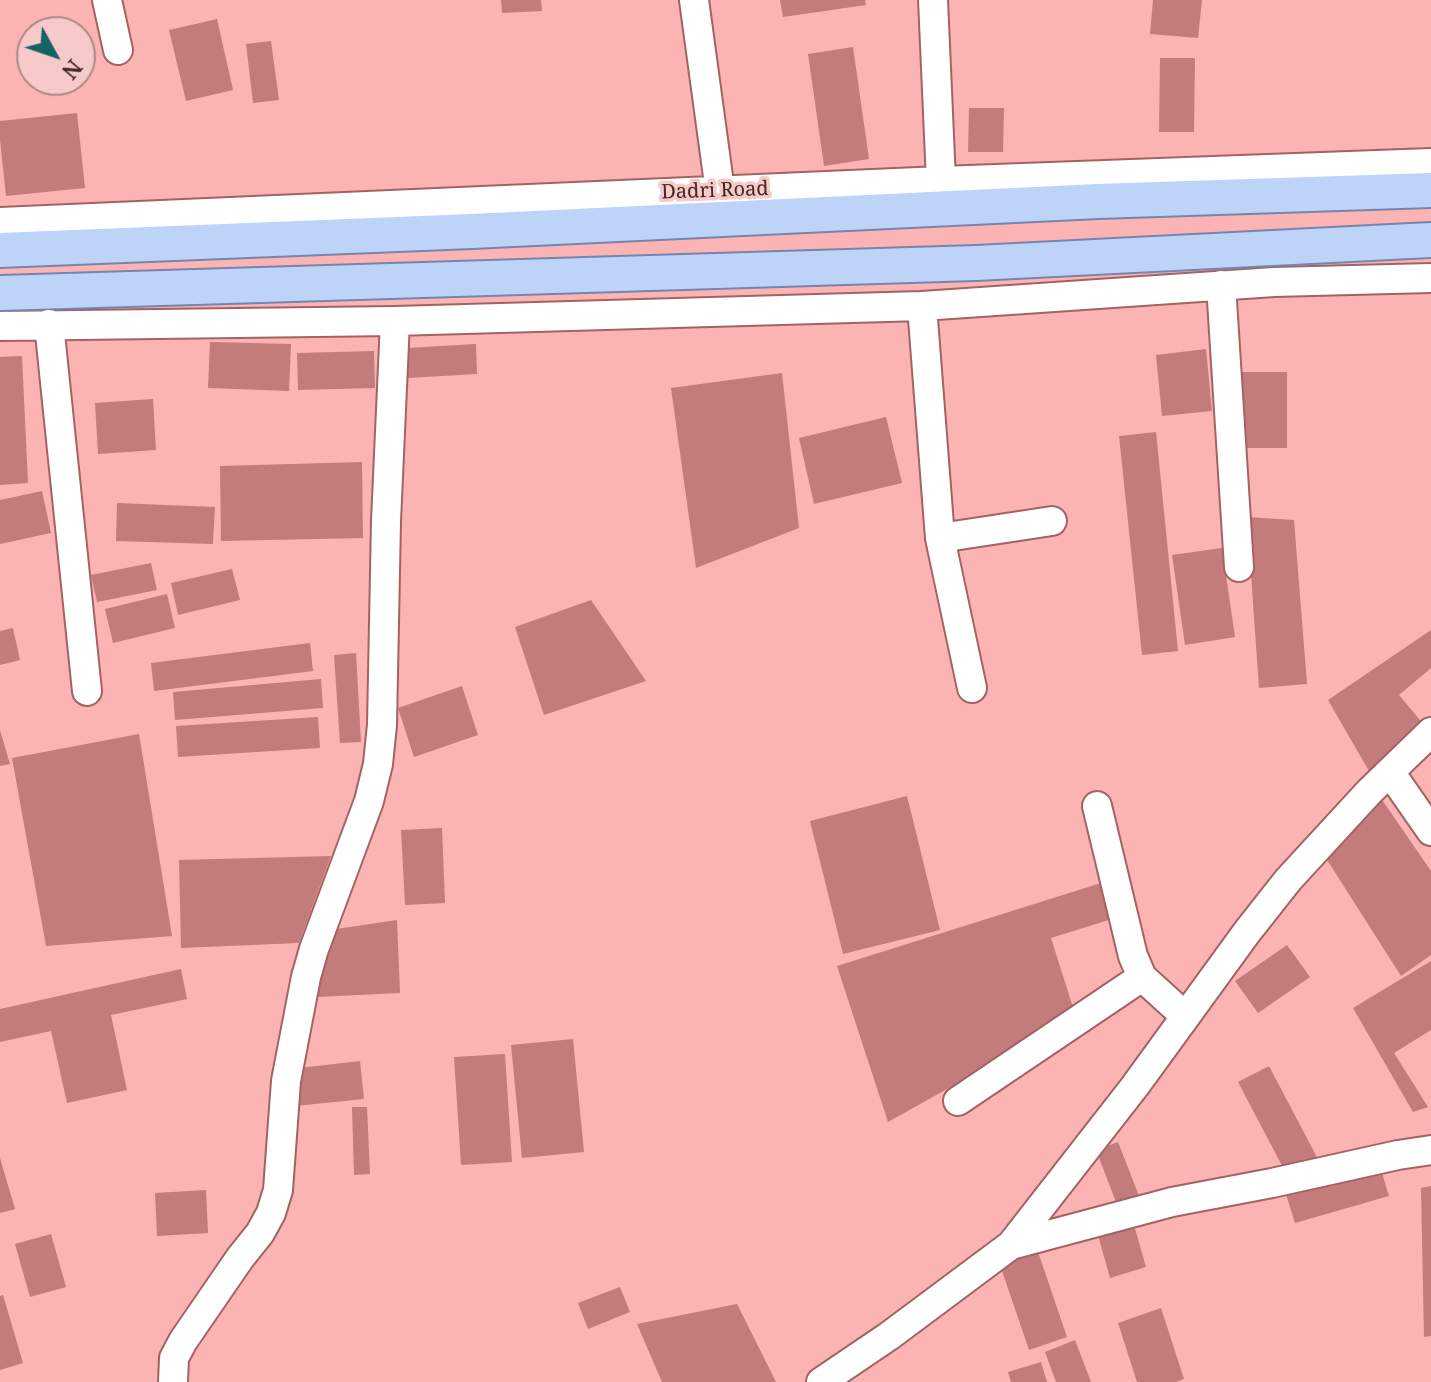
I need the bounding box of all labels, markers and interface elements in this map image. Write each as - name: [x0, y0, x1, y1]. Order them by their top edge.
- north arrow: [16, 16, 96, 96]
- text: N: [56, 54, 90, 86]
- street label: Dadri Road: [661, 177, 769, 205]

